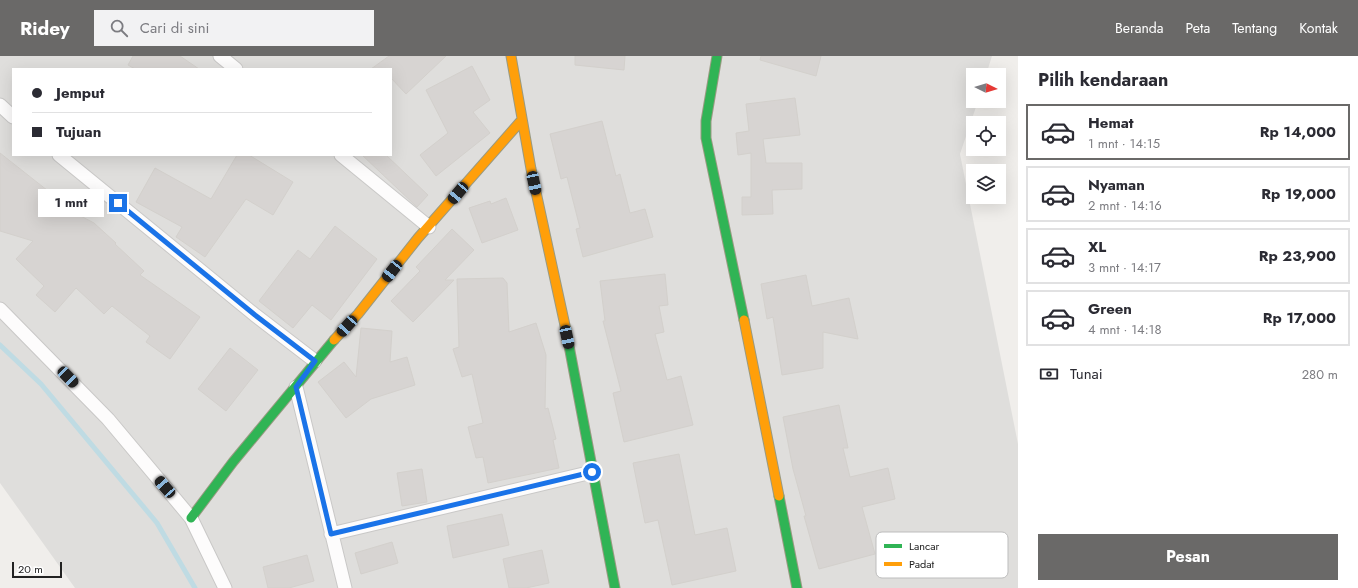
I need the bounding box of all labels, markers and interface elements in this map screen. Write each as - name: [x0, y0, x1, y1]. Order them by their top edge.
- search box: [94, 10, 374, 46]
- text: Ridey: [20, 15, 70, 42]
- icon: search: [108, 17, 130, 39]
- text: Cari di sini: [140, 17, 209, 39]
- text: Beranda: [1115, 18, 1164, 38]
- text: Peta: [1186, 18, 1210, 38]
- text: Tentang: [1232, 18, 1277, 38]
- text: Kontak: [1299, 18, 1338, 38]
- text: Pilih kendaraan: [1038, 67, 1168, 93]
- north arrow: [966, 68, 1006, 108]
- map controls: [966, 68, 1006, 204]
- text: Jemput: [56, 82, 105, 104]
- text: Hemat: [1088, 112, 1134, 134]
- icon: car: [1040, 114, 1076, 150]
- button: locate: [966, 116, 1006, 156]
- text: Tujuan: [56, 121, 101, 143]
- text: Rp 14,000: [1260, 121, 1336, 143]
- text: 1 mnt · 14:15: [1088, 134, 1160, 153]
- button: layers: [966, 164, 1006, 204]
- car: [526, 170, 542, 196]
- text: Nyaman: [1088, 174, 1145, 196]
- icon: car: [1040, 176, 1076, 212]
- car: [446, 180, 470, 206]
- text: Rp 19,000: [1261, 183, 1336, 205]
- callout: 1 mnt: [38, 189, 104, 217]
- text: 1 mnt: [55, 193, 87, 212]
- route end: [109, 194, 127, 212]
- text: 2 mnt · 14:16: [1088, 196, 1162, 215]
- text: XL: [1088, 236, 1106, 258]
- icon: car: [1040, 238, 1076, 274]
- text: Rp 23,900: [1259, 245, 1336, 267]
- car: [380, 258, 404, 284]
- text: 3 mnt · 14:17: [1088, 258, 1161, 277]
- text: Green: [1088, 298, 1132, 320]
- icon: car: [1040, 300, 1076, 336]
- text: Rp 17,000: [1263, 307, 1336, 329]
- car: [335, 313, 359, 339]
- text: 4 mnt · 14:18: [1088, 320, 1162, 339]
- car: [559, 324, 575, 350]
- icon: cash: [1038, 363, 1060, 385]
- text: Tunai: [1070, 363, 1103, 385]
- car: [55, 364, 81, 390]
- text: 280 m: [1302, 365, 1338, 384]
- route start: [583, 463, 601, 481]
- car: [153, 474, 177, 500]
- legend: [876, 532, 1008, 578]
- button: Pesan: [1038, 534, 1338, 580]
- text: Lancar: [909, 538, 940, 554]
- text: Padat: [909, 556, 935, 572]
- scale bar: [12, 560, 62, 579]
- text: 20 m: [18, 561, 43, 577]

